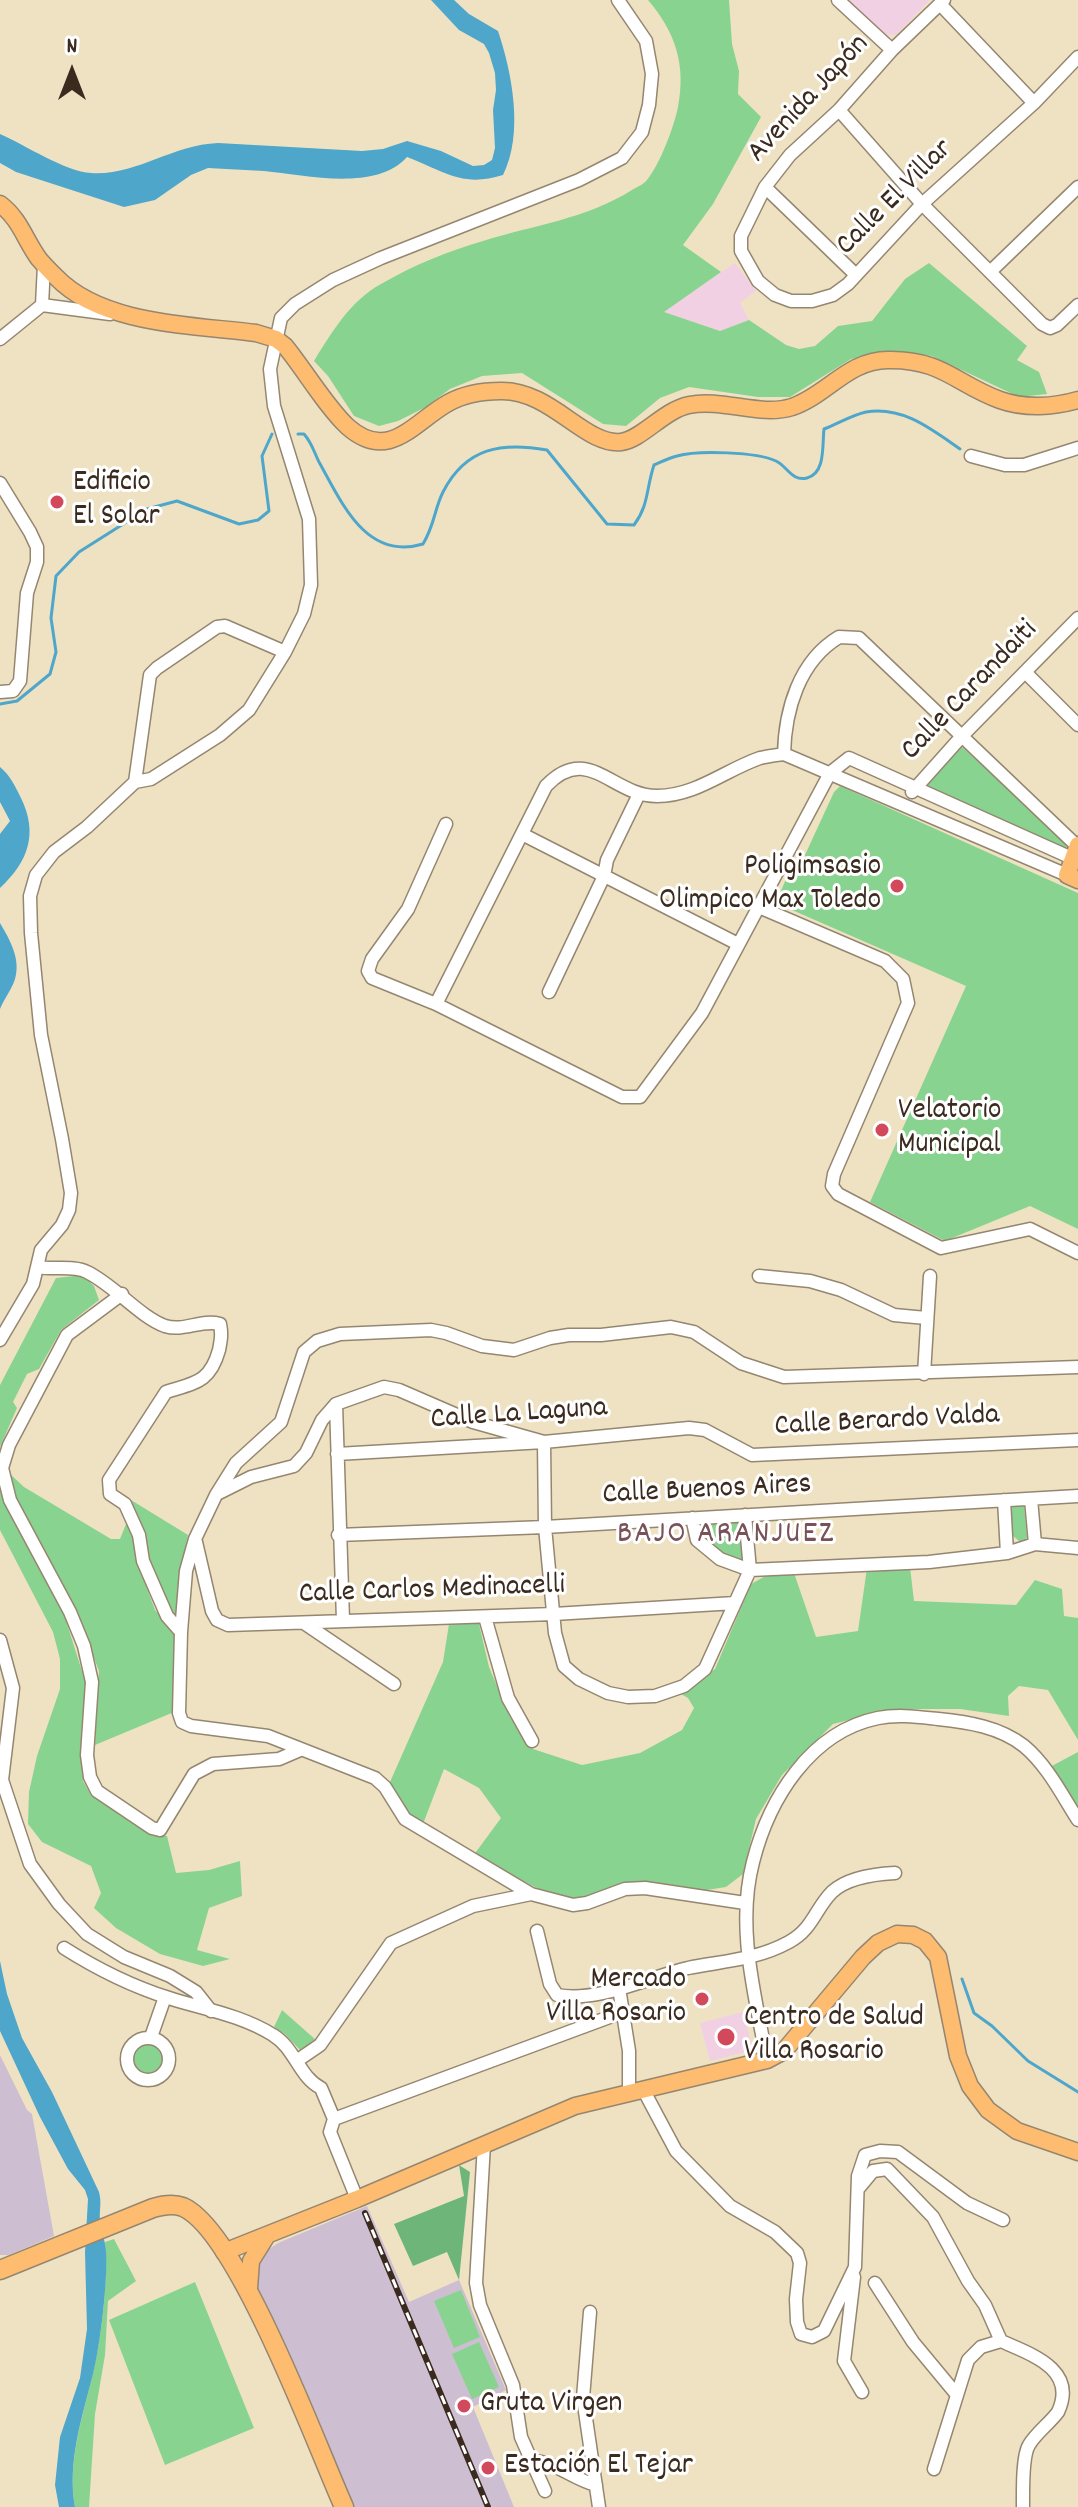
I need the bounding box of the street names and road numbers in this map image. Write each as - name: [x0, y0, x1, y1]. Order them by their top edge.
- street label: Avenida Japón: [741, 28, 879, 172]
- street label: Calle El Villar: [830, 133, 962, 265]
- street label: Calle Carandaiti: [895, 614, 1047, 770]
- street label: Calle La Laguna: [430, 1392, 608, 1440]
- street label: Calle Berardo Valda: [774, 1399, 1000, 1447]
- street label: Calle Buenos Aires: [602, 1469, 812, 1515]
- street label: Calle Carlos Medinacelli: [298, 1569, 566, 1615]

